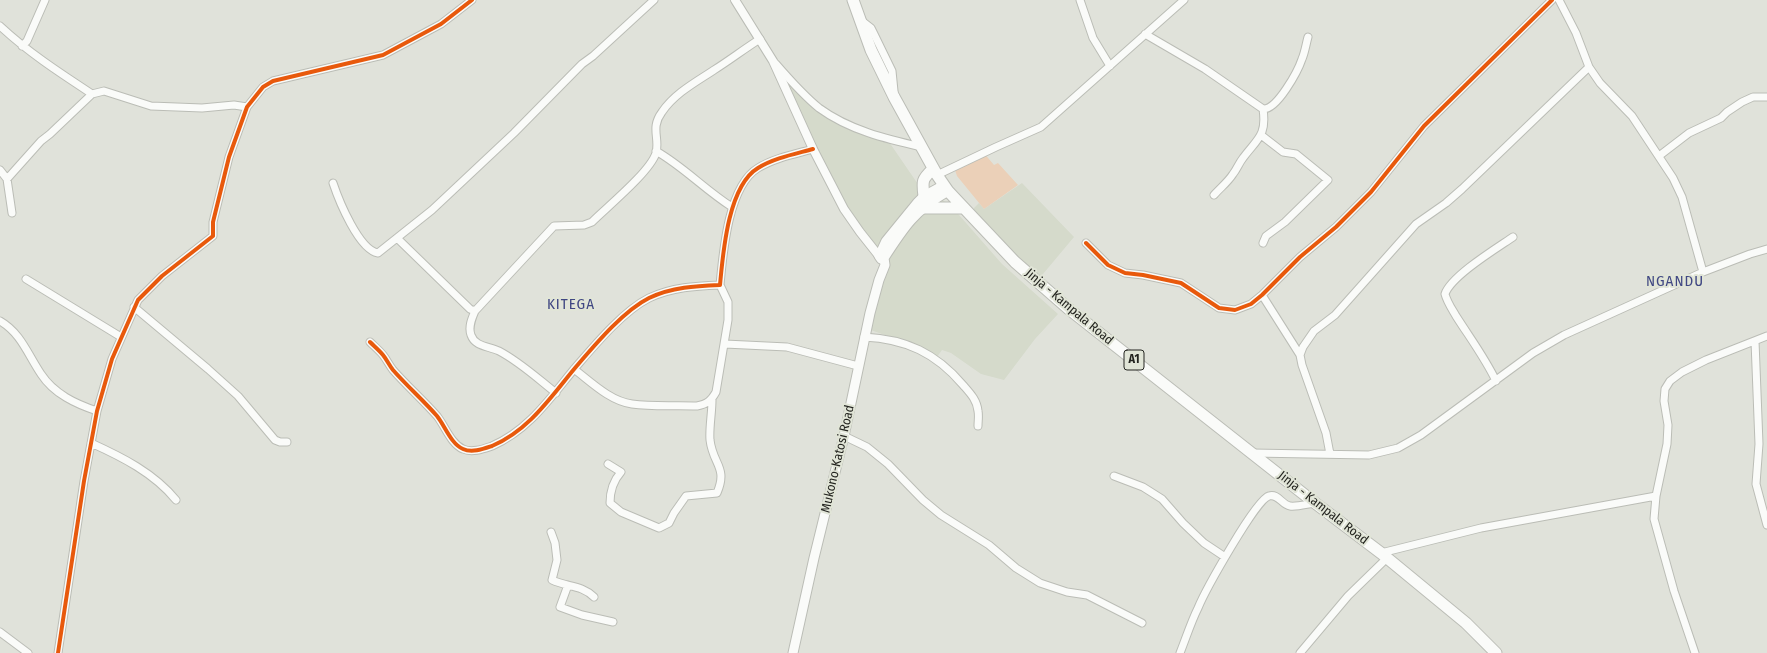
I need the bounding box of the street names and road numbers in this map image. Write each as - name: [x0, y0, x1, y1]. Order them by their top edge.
- street label: Jinja - Kampala Road: [1022, 266, 1116, 348]
- road number: A1: [1124, 350, 1144, 370]
- street label: Mukono-Katosi Road: [818, 404, 858, 514]
- street label: Jinja - Kampala Road: [1275, 468, 1371, 548]

